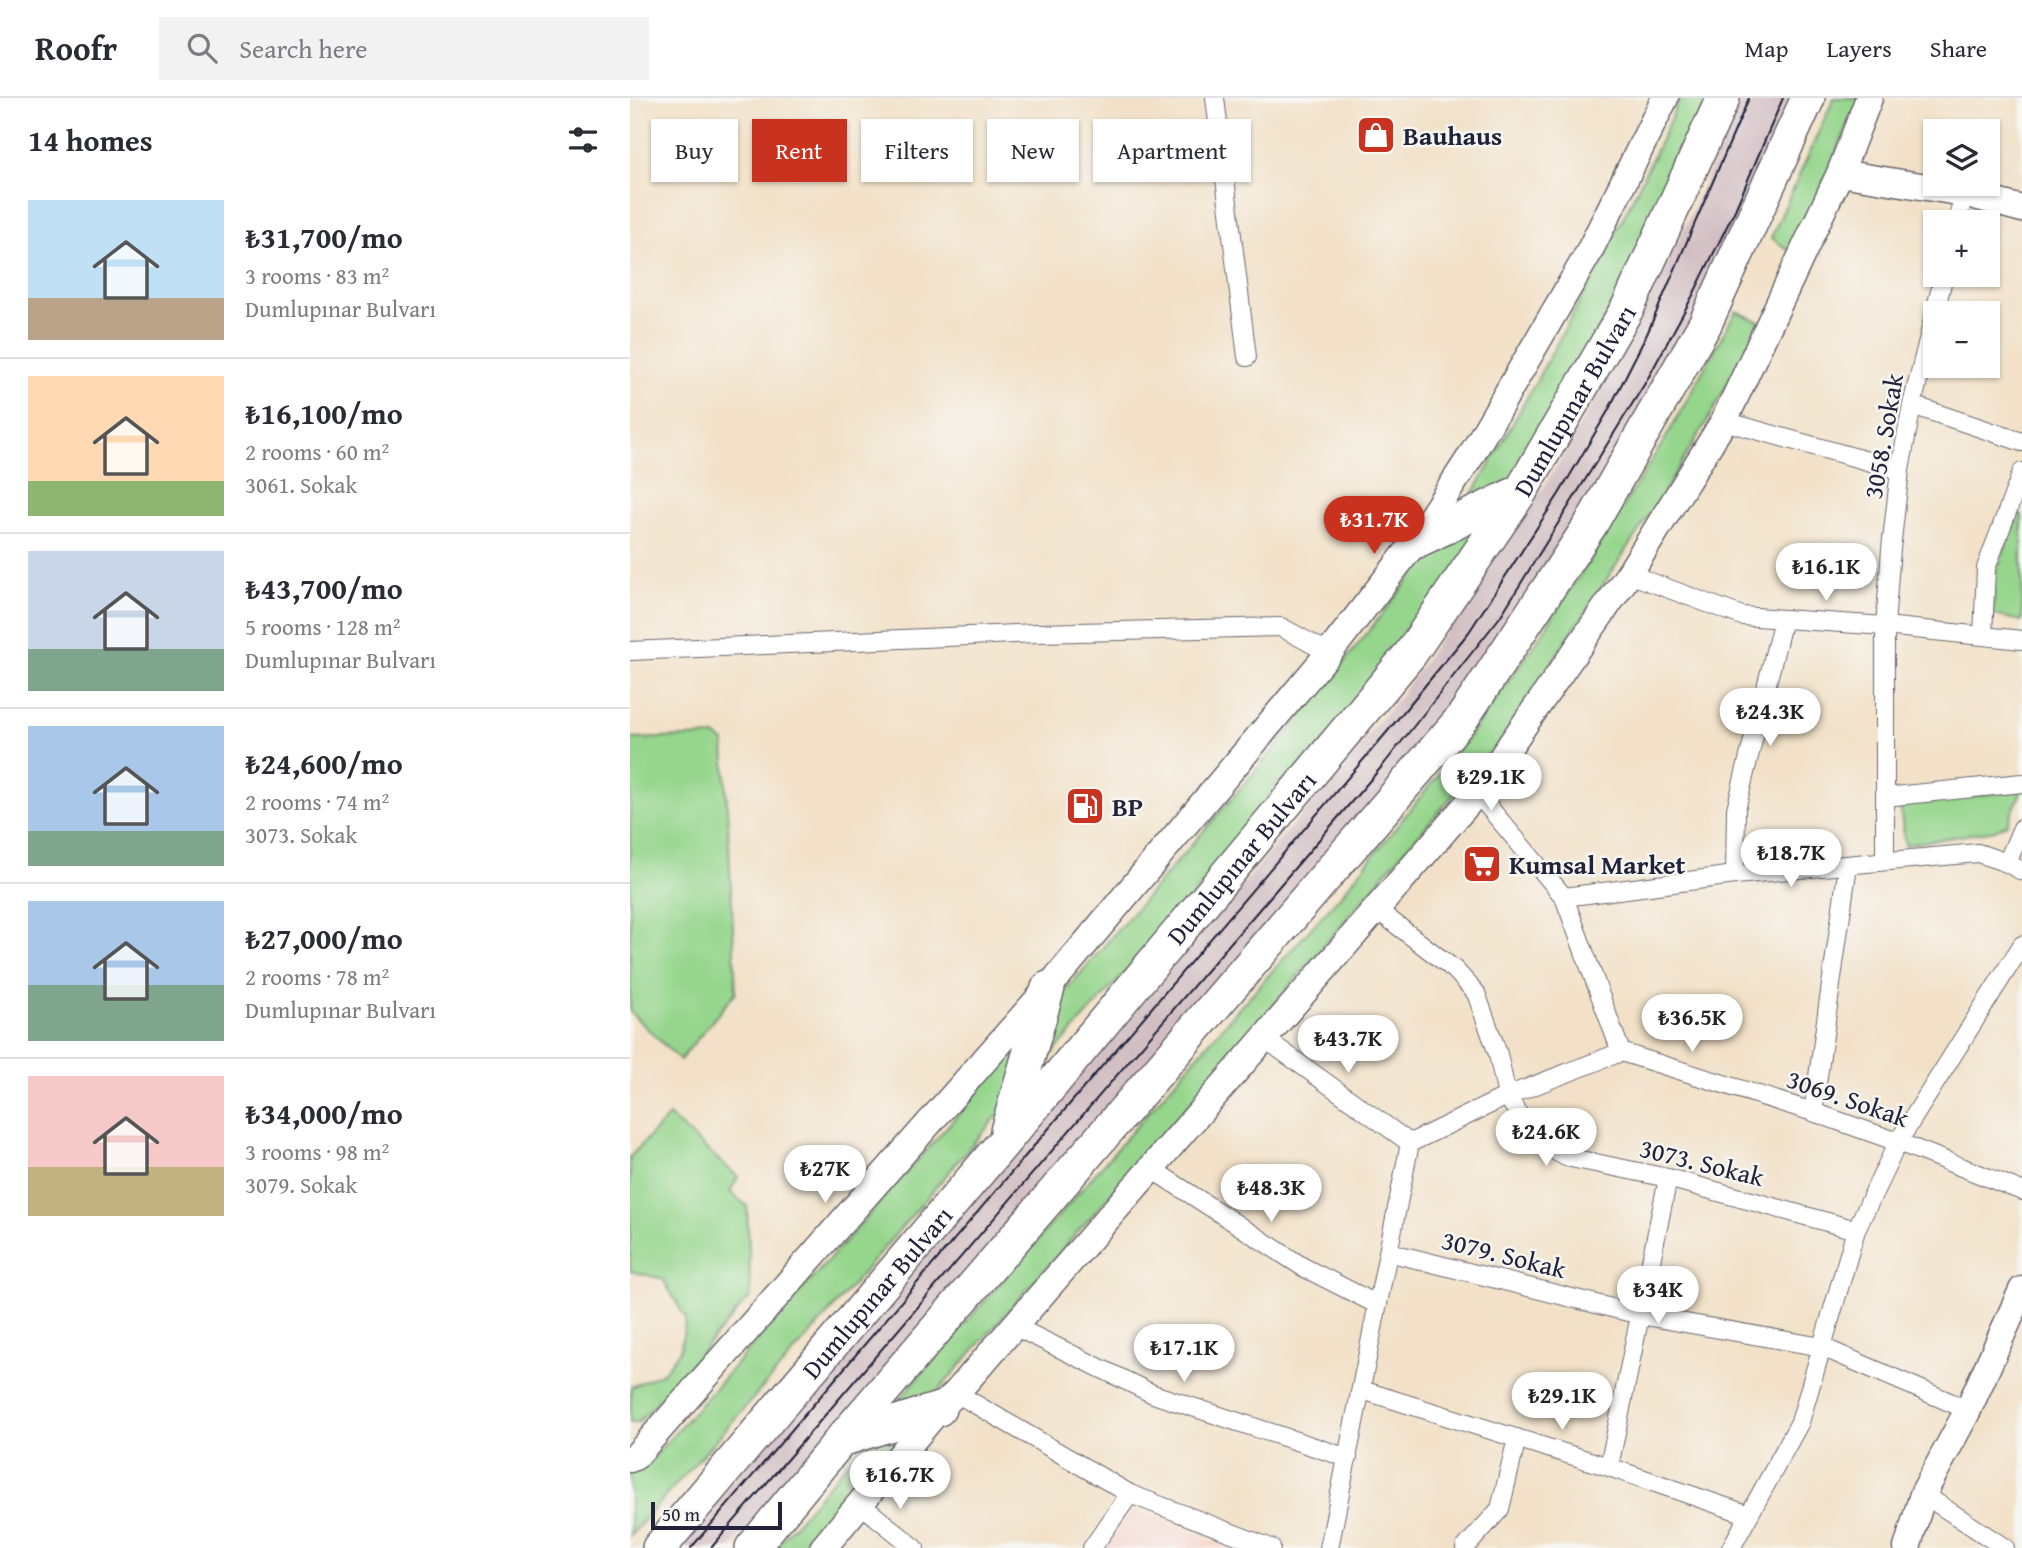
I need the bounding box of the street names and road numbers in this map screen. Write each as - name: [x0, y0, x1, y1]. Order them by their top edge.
- street label: Dumlupınar Bulvarı: [1503, 297, 1645, 503]
- street label: 3058. Sokak: [1853, 369, 1913, 502]
- street label: Dumlupınar Bulvarı: [1157, 762, 1325, 953]
- street label: 3069. Sokak: [1782, 1059, 1915, 1137]
- street label: 3073. Sokak: [1636, 1128, 1769, 1196]
- street label: Dumlupınar Bulvarı: [792, 1197, 961, 1387]
- street label: 3079. Sokak: [1438, 1220, 1571, 1288]

